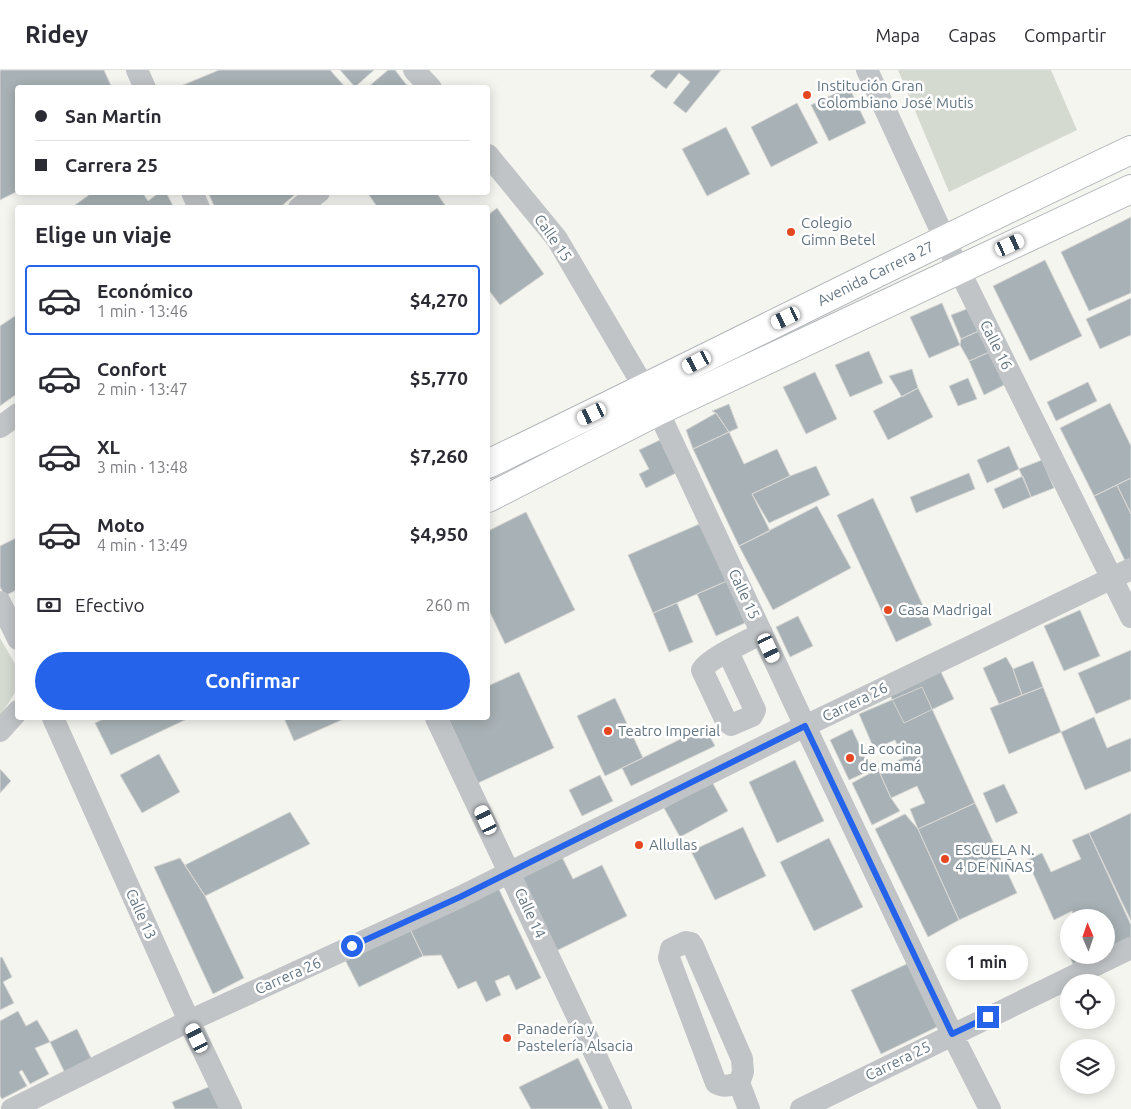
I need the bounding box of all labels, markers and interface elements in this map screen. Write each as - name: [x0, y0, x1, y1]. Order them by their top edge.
- text: Ridey: [25, 21, 88, 48]
- text: Mapa: [875, 25, 920, 45]
- text: Capas: [948, 25, 996, 45]
- text: Compartir: [1024, 25, 1106, 45]
- place label: Institución Gran Colombiano José Mutis: [817, 77, 974, 111]
- marker: Institución Gran Colombiano José Mutis: [801, 89, 813, 101]
- text: San Martín: [65, 105, 162, 127]
- text: Carrera 25: [65, 154, 158, 176]
- street label: Calle 15: [531, 211, 576, 264]
- place label: Colegio Gimn Betel: [801, 214, 875, 248]
- text: Elige un viaje: [35, 222, 172, 247]
- marker: Colegio Gimn Betel: [785, 226, 797, 238]
- car: [993, 232, 1026, 258]
- street label: Avenida Carrera 27: [815, 237, 937, 309]
- icon: car: [37, 278, 82, 323]
- text: Económico: [97, 280, 193, 302]
- text: $4,270: [410, 289, 468, 311]
- text: 1 min · 13:46: [97, 302, 188, 320]
- car: [769, 305, 802, 331]
- street label: Calle 16: [977, 317, 1016, 372]
- car: [680, 349, 713, 375]
- icon: car: [37, 356, 82, 401]
- text: Confort: [97, 358, 167, 380]
- text: $5,770: [410, 367, 468, 389]
- text: 2 min · 13:47: [97, 380, 188, 398]
- car: [575, 401, 608, 427]
- icon: car: [37, 434, 82, 479]
- text: XL: [97, 436, 120, 458]
- text: $7,260: [410, 445, 468, 467]
- text: 3 min · 13:48: [97, 458, 188, 476]
- icon: car: [37, 512, 82, 557]
- text: Moto: [97, 514, 145, 536]
- text: $4,950: [410, 523, 468, 545]
- text: 4 min · 13:49: [97, 536, 188, 554]
- street label: Calle 15: [725, 566, 763, 622]
- icon: cash: [35, 591, 63, 619]
- text: Efectivo: [75, 594, 145, 616]
- text: 260 m: [425, 596, 470, 614]
- place label: Casa Madrigal: [898, 601, 992, 618]
- marker: Casa Madrigal: [882, 604, 894, 616]
- car: [755, 631, 782, 665]
- button: Confirmar: [35, 652, 470, 710]
- street label: Carrera 26: [819, 679, 890, 725]
- place label: Teatro Imperial: [618, 722, 720, 739]
- marker: Teatro Imperial: [602, 725, 614, 737]
- place label: La cocina de mamá: [860, 740, 922, 774]
- marker: La cocina de mamá: [844, 752, 856, 764]
- car: [472, 803, 499, 837]
- place label: Allullas: [649, 836, 697, 853]
- marker: Allullas: [633, 839, 645, 851]
- place label: ESCUELA N. 4 DE NIÑAS: [955, 841, 1035, 875]
- marker: ESCUELA N. 4 DE NIÑAS: [939, 853, 951, 865]
- street label: Calle 14: [511, 885, 549, 941]
- street label: Calle 13: [123, 886, 160, 942]
- north arrow: [1060, 909, 1115, 964]
- map controls: [1060, 909, 1115, 1094]
- route start: [341, 935, 363, 957]
- callout: 1 min: [947, 944, 1029, 980]
- street label: Carrera 26: [252, 953, 323, 998]
- text: 1 min: [967, 953, 1007, 971]
- button: locate: [1060, 974, 1115, 1029]
- route end: [977, 1006, 999, 1028]
- place label: Panadería y Pastelería Alsacia: [517, 1020, 633, 1054]
- car: [183, 1021, 210, 1055]
- marker: Panadería y Pastelería Alsacia: [501, 1032, 513, 1044]
- street label: Carrera 25: [862, 1038, 933, 1084]
- button: layers: [1060, 1039, 1115, 1094]

